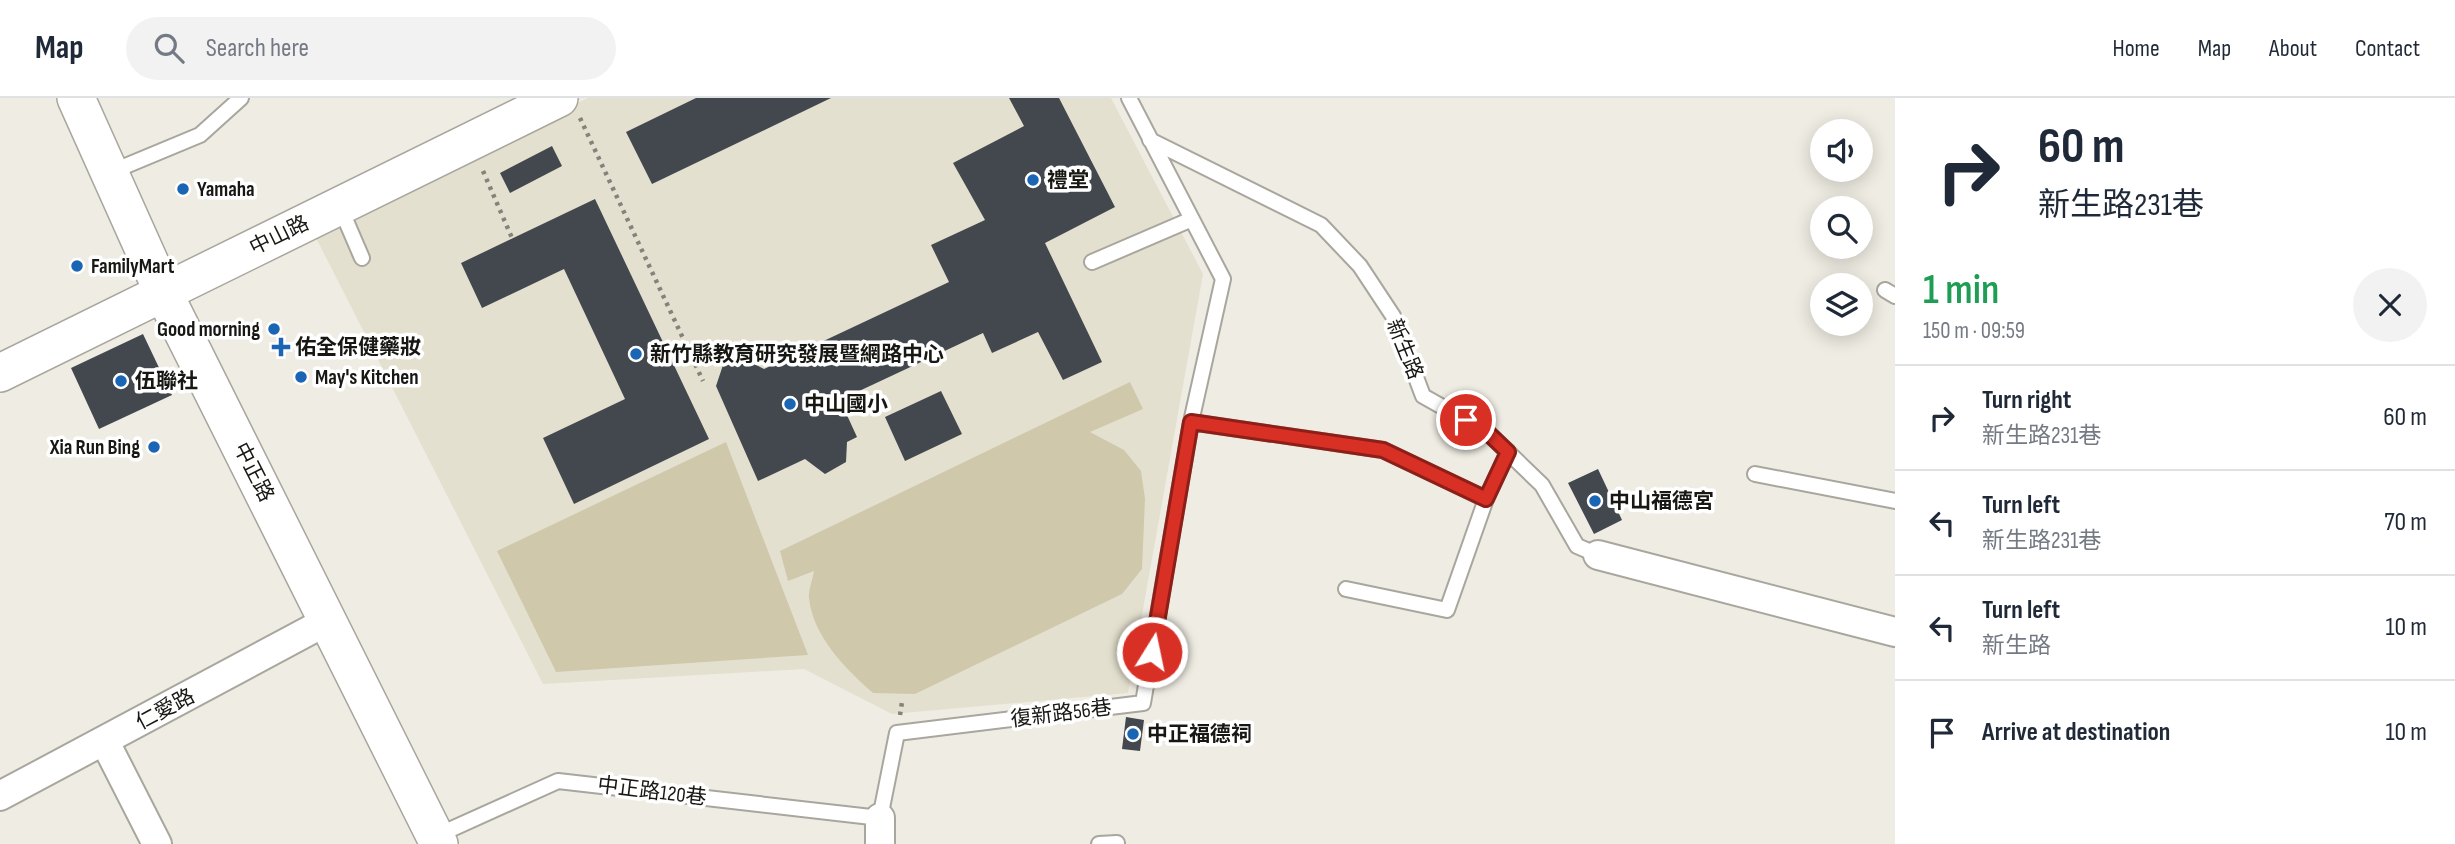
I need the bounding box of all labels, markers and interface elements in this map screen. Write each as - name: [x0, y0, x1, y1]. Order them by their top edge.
- search box: [126, 17, 616, 80]
- text: Map: [35, 28, 84, 68]
- icon: search: [150, 29, 188, 67]
- text: Search here: [206, 33, 309, 64]
- text: Home: [2112, 34, 2160, 63]
- text: Map: [2198, 34, 2231, 63]
- text: About: [2269, 34, 2317, 63]
- text: Contact: [2355, 34, 2420, 63]
- text: 60 m: [2038, 118, 2125, 177]
- map controls: [1810, 119, 1873, 336]
- button: sound: [1810, 119, 1873, 182]
- icon: right: [1923, 126, 2014, 217]
- place label: 禮堂: [1047, 168, 1089, 193]
- marker: 禮堂: [1025, 172, 1041, 188]
- place label: Yamaha: [197, 177, 255, 202]
- marker: Yamaha: [175, 181, 191, 197]
- text: 新生路231巷: [2038, 186, 2204, 225]
- button: search: [1810, 196, 1873, 259]
- street label: 中山路: [245, 210, 313, 260]
- place label: FamilyMart: [91, 254, 174, 279]
- marker: FamilyMart: [69, 258, 85, 274]
- text: 1 min: [1923, 265, 1999, 316]
- button: close: [2353, 268, 2427, 342]
- button: layers: [1810, 273, 1873, 336]
- street label: 新生路: [1381, 315, 1428, 383]
- place label: Good morning: [157, 317, 260, 342]
- text: 150 m · 09:59: [1923, 317, 2025, 345]
- marker: Good morning: [266, 321, 282, 337]
- place label: 佑全保健藥妝: [295, 335, 421, 360]
- marker: 佑全保健藥妝: [273, 339, 289, 355]
- place label: 新竹縣教育研究發展暨網路中心: [650, 342, 944, 367]
- marker: 新竹縣教育研究發展暨網路中心: [628, 346, 644, 362]
- place label: May's Kitchen: [315, 365, 419, 390]
- place label: 伍聯社: [134, 369, 198, 394]
- marker: May's Kitchen: [293, 369, 309, 385]
- marker: 伍聯社: [113, 373, 129, 389]
- text: Turn right: [1982, 385, 2071, 416]
- pin: [1436, 390, 1496, 450]
- place label: 中山國小: [804, 392, 888, 417]
- marker: 中山國小: [782, 396, 798, 412]
- icon: right: [1923, 399, 1961, 437]
- icon: arrive: [1447, 401, 1485, 439]
- text: 60 m: [2383, 402, 2427, 433]
- text: 新生路231巷: [1982, 422, 2101, 450]
- place label: Xia Run Bing: [49, 435, 140, 460]
- street label: 中正路: [228, 438, 279, 506]
- marker: Xia Run Bing: [146, 439, 162, 455]
- place label: 中山福德宮: [1609, 489, 1714, 514]
- text: Turn left: [1982, 490, 2060, 521]
- marker: 中山福德宮: [1587, 493, 1603, 509]
- icon: left: [1923, 504, 1961, 542]
- text: 70 m: [2384, 507, 2427, 538]
- text: 新生路231巷: [1982, 527, 2101, 555]
- text: Turn left: [1982, 595, 2060, 626]
- icon: left: [1923, 609, 1961, 647]
- text: 10 m: [2385, 612, 2427, 643]
- position arrow: [1115, 615, 1189, 689]
- text: 新生路: [1982, 632, 2051, 660]
- street label: 仁愛路: [132, 684, 199, 735]
- street label: 復新路56巷: [1009, 695, 1113, 732]
- icon: arrive: [1923, 714, 1961, 752]
- text: Arrive at destination: [1982, 717, 2170, 748]
- text: 10 m: [2385, 717, 2427, 748]
- place label: 中正福德祠: [1147, 722, 1252, 747]
- marker: 中正福德祠: [1125, 726, 1141, 742]
- street label: 中正路120巷: [596, 772, 708, 811]

